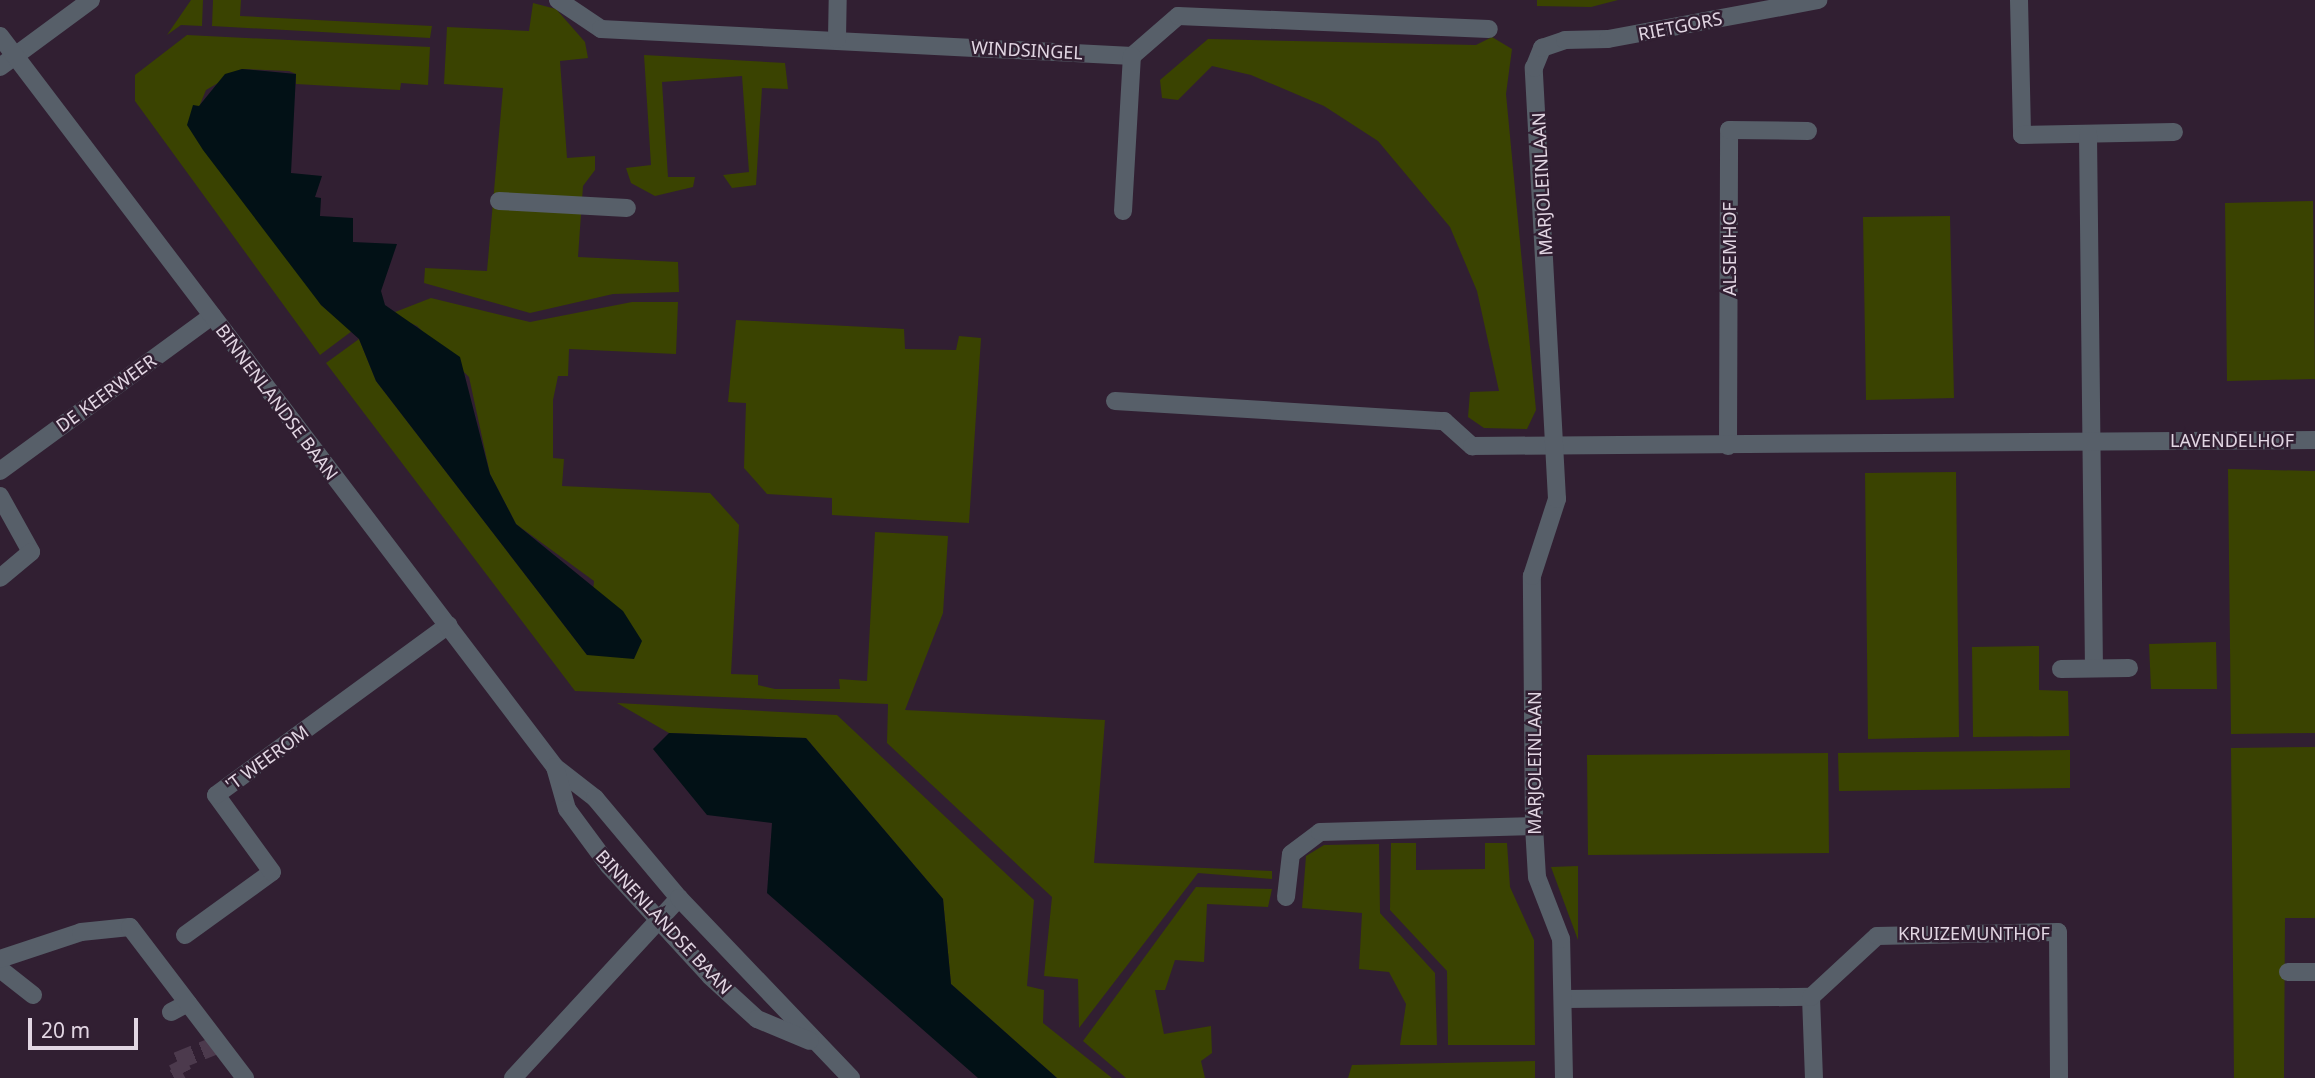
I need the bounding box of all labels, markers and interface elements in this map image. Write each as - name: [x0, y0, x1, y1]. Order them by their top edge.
- street label: RIETGORS: [1636, 7, 1724, 45]
- street label: WINDSINGEL: [971, 36, 1083, 64]
- street label: MARJOLEINLAAN: [1527, 112, 1557, 256]
- street label: ALSEMHOF: [1718, 202, 1740, 296]
- street label: BINNENLANDSE BAAN: [211, 320, 343, 484]
- street label: DE KEERWEER: [52, 350, 160, 436]
- street label: LAVENDELHOF: [2170, 429, 2294, 451]
- street label: MARJOLEINLAAN: [1523, 691, 1545, 835]
- street label: 'T WEEROM: [221, 721, 313, 795]
- street label: BINNENLANDSE BAAN: [591, 845, 737, 999]
- street label: KRUIZEMUNTHOF: [1898, 922, 2050, 944]
- scale bar: [32, 1004, 142, 1048]
- text: 20 m: [41, 1016, 90, 1044]

